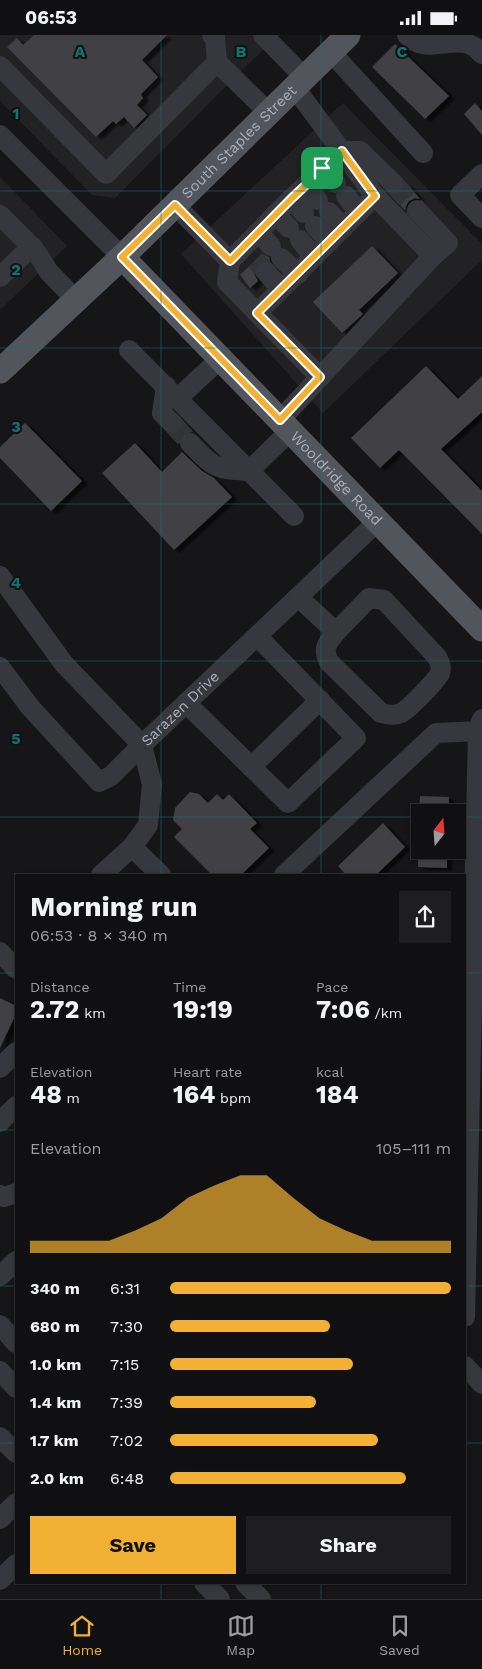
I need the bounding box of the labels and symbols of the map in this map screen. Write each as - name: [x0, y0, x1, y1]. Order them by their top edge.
- text: A: [75, 42, 86, 61]
- text: B: [236, 42, 247, 61]
- text: C: [397, 42, 408, 61]
- street label: South Staples Street: [178, 81, 301, 202]
- text: 1: [13, 104, 19, 123]
- pin: [301, 147, 343, 189]
- text: 2: [11, 260, 21, 279]
- text: 3: [11, 417, 21, 436]
- street label: Wooldridge Road: [287, 428, 386, 529]
- text: 4: [11, 573, 21, 592]
- street label: Sarazen Drive: [138, 668, 223, 750]
- text: 5: [11, 729, 21, 748]
- north arrow: [411, 804, 466, 859]

